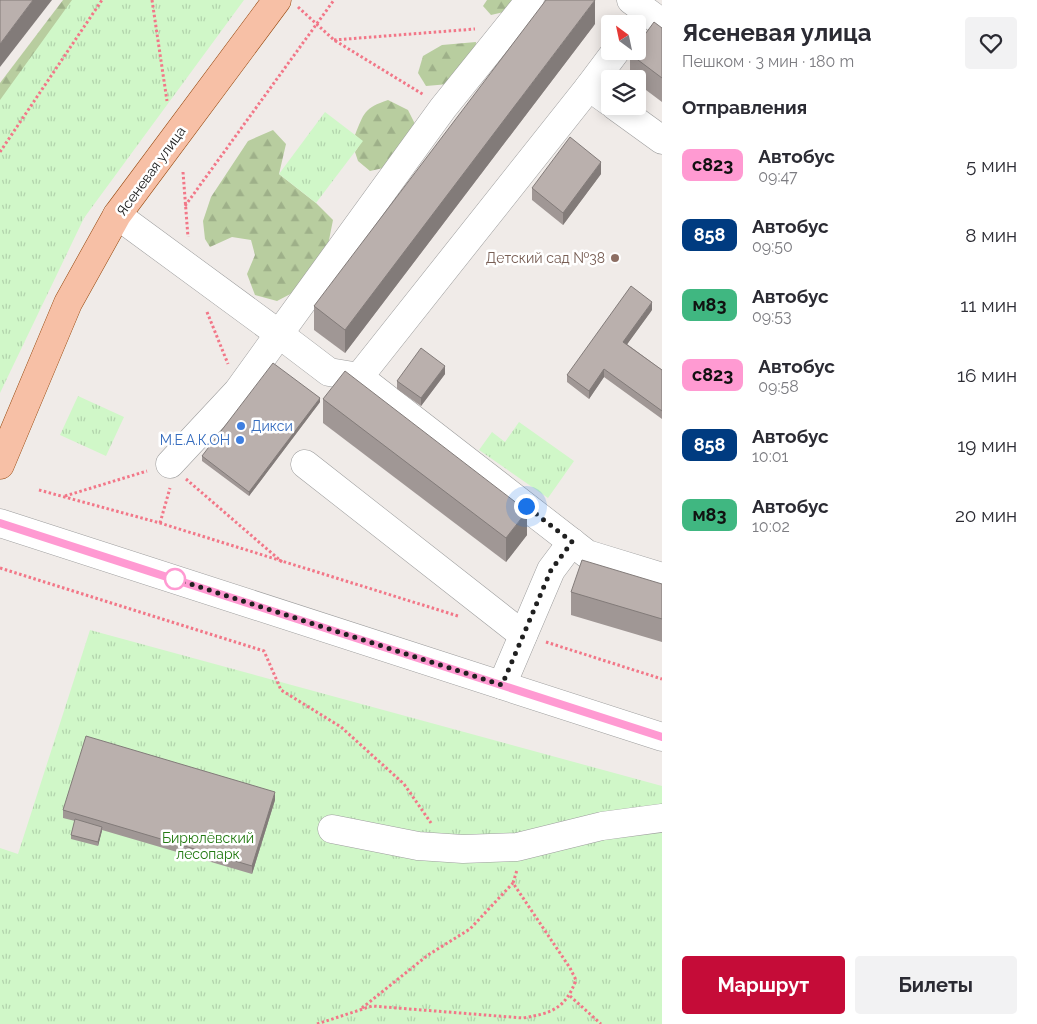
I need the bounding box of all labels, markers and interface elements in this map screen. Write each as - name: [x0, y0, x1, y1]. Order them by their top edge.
- north arrow: [601, 15, 646, 60]
- map controls: [601, 15, 646, 115]
- button: heart: [965, 17, 1017, 69]
- text: Ясеневая улица: [682, 18, 871, 47]
- text: Пешком · 3 мин · 180 m: [682, 52, 854, 71]
- button: layers: [601, 70, 646, 115]
- text: Отправления: [682, 96, 807, 118]
- street label: Ясеневая улица: [113, 123, 189, 219]
- text: Автобус: [758, 145, 835, 167]
- text: с823: [692, 154, 733, 175]
- text: 5 мин: [966, 154, 1017, 176]
- text: 09:47: [758, 167, 798, 186]
- text: Автобус: [752, 215, 829, 237]
- text: 858: [694, 224, 725, 245]
- text: 8 мин: [965, 224, 1017, 246]
- text: 09:50: [752, 237, 793, 256]
- place label: Детский сад №38: [486, 250, 605, 266]
- marker: Детский сад №38: [609, 252, 621, 264]
- text: Автобус: [752, 285, 829, 307]
- text: м83: [692, 294, 727, 315]
- text: 11 мин: [960, 294, 1017, 316]
- text: 09:53: [752, 307, 791, 326]
- text: Автобус: [758, 355, 835, 377]
- text: с823: [692, 364, 733, 385]
- text: 16 мин: [957, 364, 1017, 386]
- text: 09:58: [758, 377, 799, 396]
- place label: Дикси: [251, 418, 293, 434]
- marker: Дикси: [235, 420, 247, 432]
- text: Автобус: [752, 425, 829, 447]
- place label: М.Е.А.К.ОН: [160, 432, 230, 448]
- marker: М.Е.А.К.ОН: [234, 434, 246, 446]
- text: 858: [694, 434, 725, 455]
- text: 19 мин: [957, 434, 1017, 456]
- text: 10:01: [752, 447, 788, 466]
- your location: [514, 494, 539, 519]
- text: Автобус: [752, 495, 829, 517]
- text: м83: [692, 504, 727, 525]
- text: 20 мин: [955, 504, 1017, 526]
- text: 10:02: [752, 517, 790, 536]
- unlabelled marker: [164, 568, 186, 590]
- park label: Бирюлёвский лесопарк: [162, 830, 254, 862]
- button: Маршрут: [682, 956, 845, 1014]
- button: Билеты: [855, 956, 1017, 1014]

